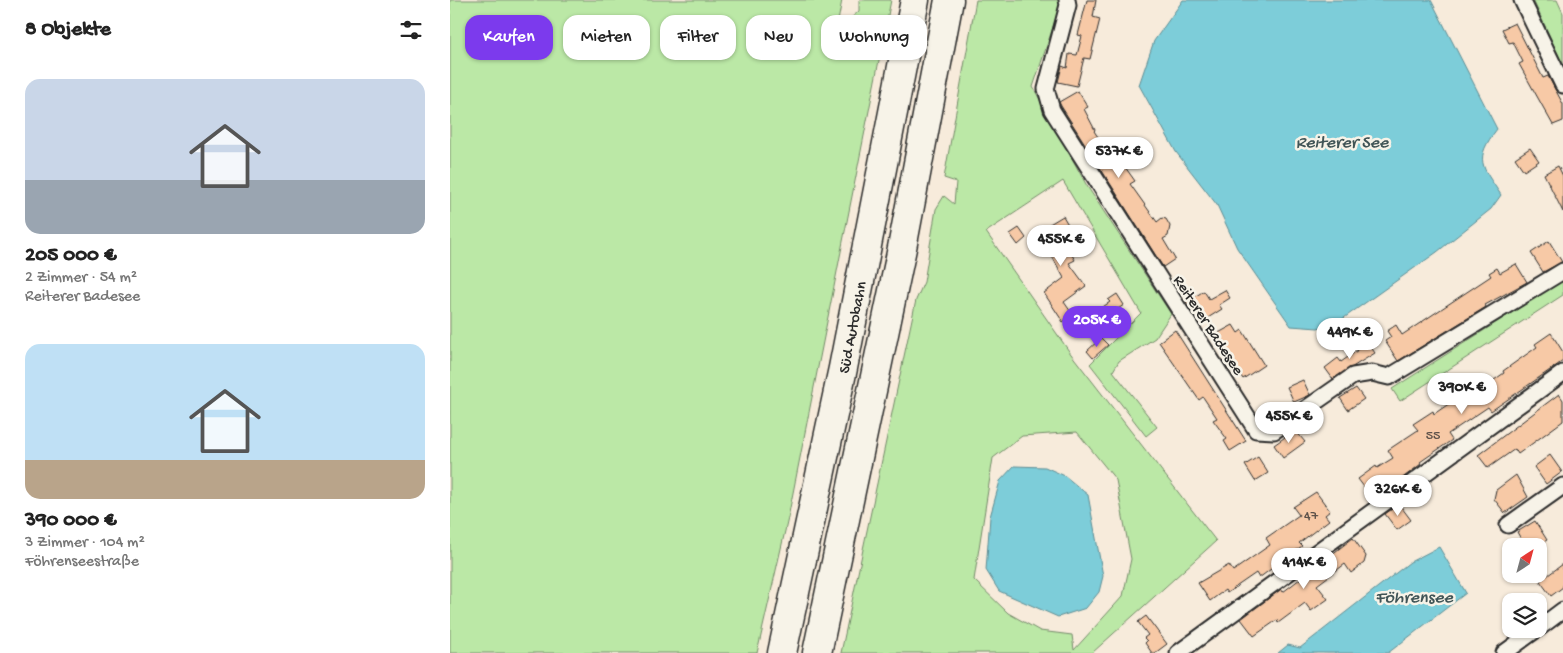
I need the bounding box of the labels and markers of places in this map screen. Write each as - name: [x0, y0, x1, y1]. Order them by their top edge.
- pin: 537K €: [1078, 136, 1160, 179]
- pin: 455K €: [1020, 224, 1102, 267]
- pin: 205K €: [1056, 306, 1138, 348]
- pin: 449K €: [1309, 318, 1391, 360]
- pin: 390K €: [1421, 372, 1503, 415]
- pin: 455K €: [1248, 402, 1330, 444]
- pin: 326K €: [1357, 474, 1439, 517]
- pin: 414K €: [1263, 548, 1345, 590]

